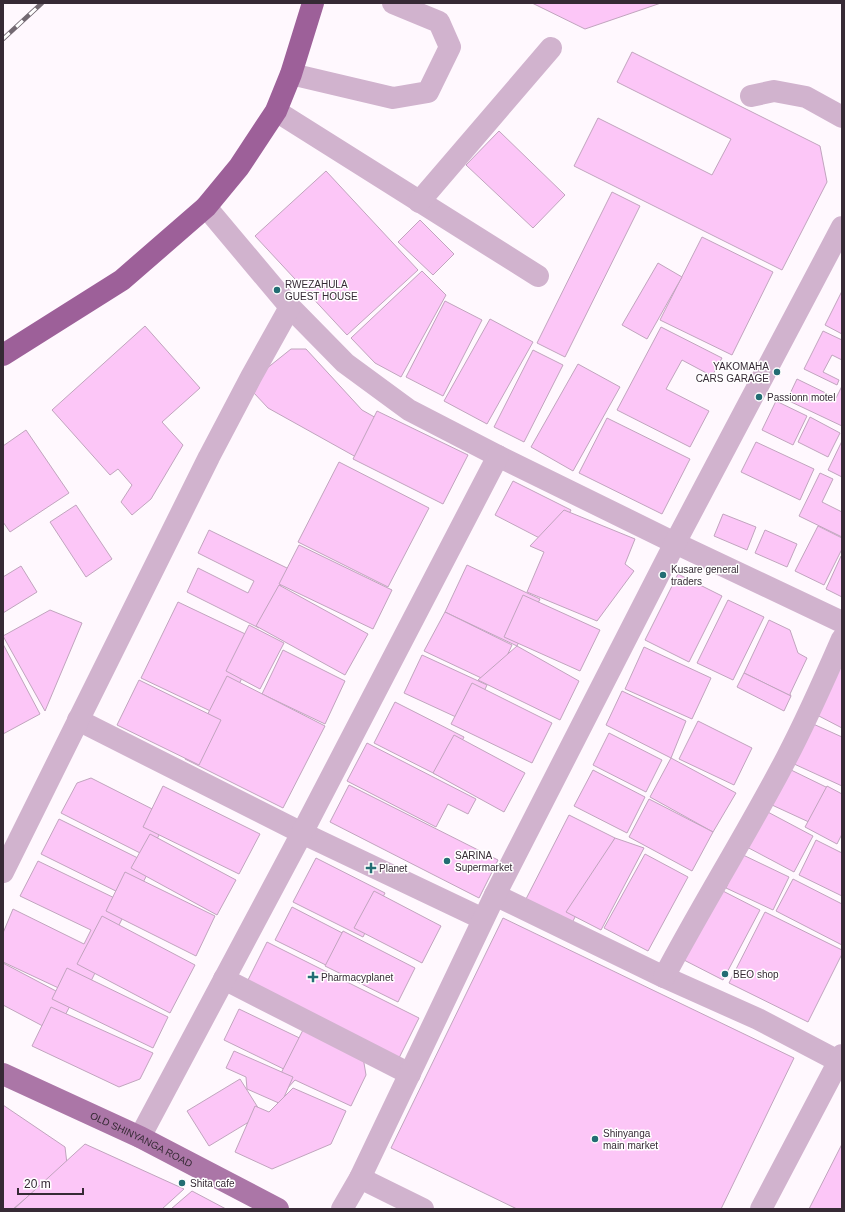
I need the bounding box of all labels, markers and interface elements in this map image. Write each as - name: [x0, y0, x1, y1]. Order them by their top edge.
- place label: RWEZAHULA GUEST HOUSE: [285, 279, 358, 302]
- marker: RWEZAHULA GUEST HOUSE: [272, 285, 282, 295]
- place label: YAKOMAHA CARS GARAGE: [696, 361, 769, 384]
- marker: YAKOMAHA CARS GARAGE: [772, 367, 782, 377]
- marker: Passionn motel: [754, 392, 764, 402]
- place label: Passionn motel: [767, 392, 835, 403]
- place label: Kusare general traders: [671, 564, 739, 587]
- marker: Kusare general traders: [658, 570, 668, 580]
- place label: SARINA Supermarket: [455, 850, 512, 873]
- marker: SARINA Supermarket: [442, 856, 452, 866]
- marker: Planet: [366, 863, 376, 873]
- place label: Planet: [379, 863, 408, 874]
- marker: BEO shop: [720, 969, 730, 979]
- place label: BEO shop: [733, 969, 779, 980]
- marker: Pharmacyplanet: [308, 972, 318, 982]
- place label: Pharmacyplanet: [321, 972, 393, 983]
- street label: OLD SHINYANGA ROAD: [88, 1110, 194, 1169]
- place label: Shinyanga main market: [603, 1128, 658, 1151]
- marker: Shinyanga main market: [590, 1134, 600, 1144]
- scale bar: [18, 1170, 83, 1196]
- text: 20 m: [24, 1177, 51, 1191]
- marker: Shita cafe: [177, 1178, 187, 1188]
- place label: Shita cafe: [190, 1178, 235, 1189]

